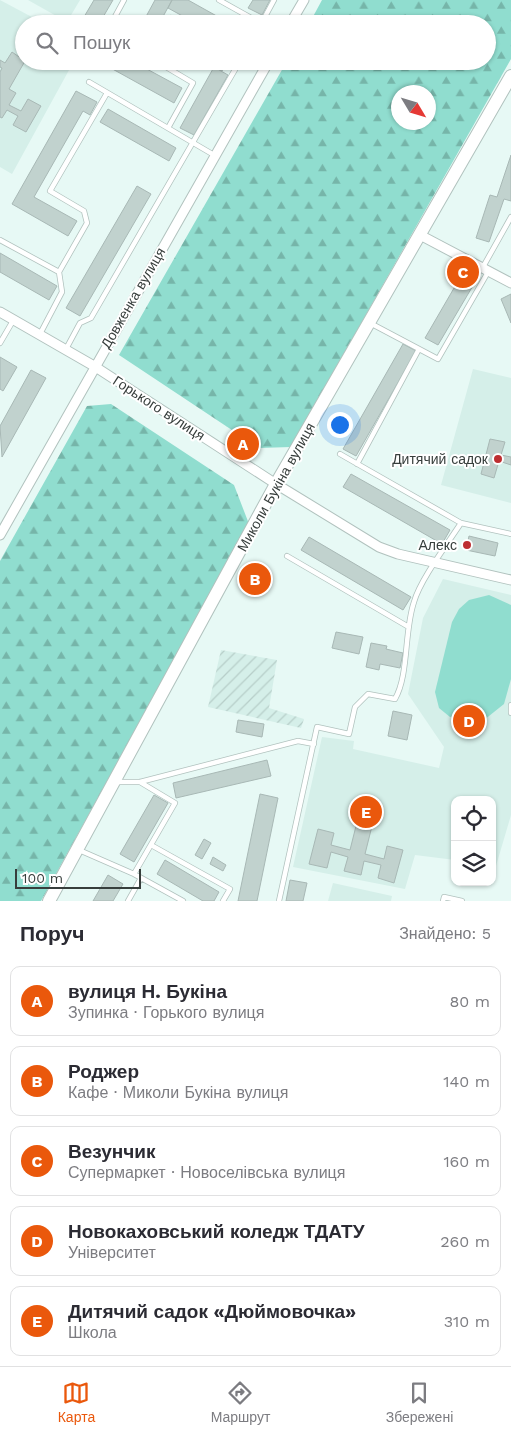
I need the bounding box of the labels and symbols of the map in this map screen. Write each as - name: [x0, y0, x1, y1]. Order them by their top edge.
- north arrow: [391, 85, 436, 130]
- street label: Довженка вулиця: [98, 245, 168, 351]
- pin: C: [447, 253, 479, 291]
- street label: Горького вулиця: [110, 372, 208, 444]
- your location: [327, 412, 353, 438]
- street label: Миколи Букіна вулиця: [234, 420, 318, 554]
- pin: A: [227, 425, 259, 463]
- place label: Дитячий садок: [392, 451, 489, 467]
- marker: Дитячий садок: [492, 453, 504, 465]
- place label: Алекс: [418, 537, 457, 553]
- marker: Алекс: [461, 539, 473, 551]
- pin: B: [239, 560, 271, 598]
- pin: D: [453, 702, 485, 740]
- pin: E: [350, 793, 382, 831]
- scale bar: [15, 866, 141, 889]

